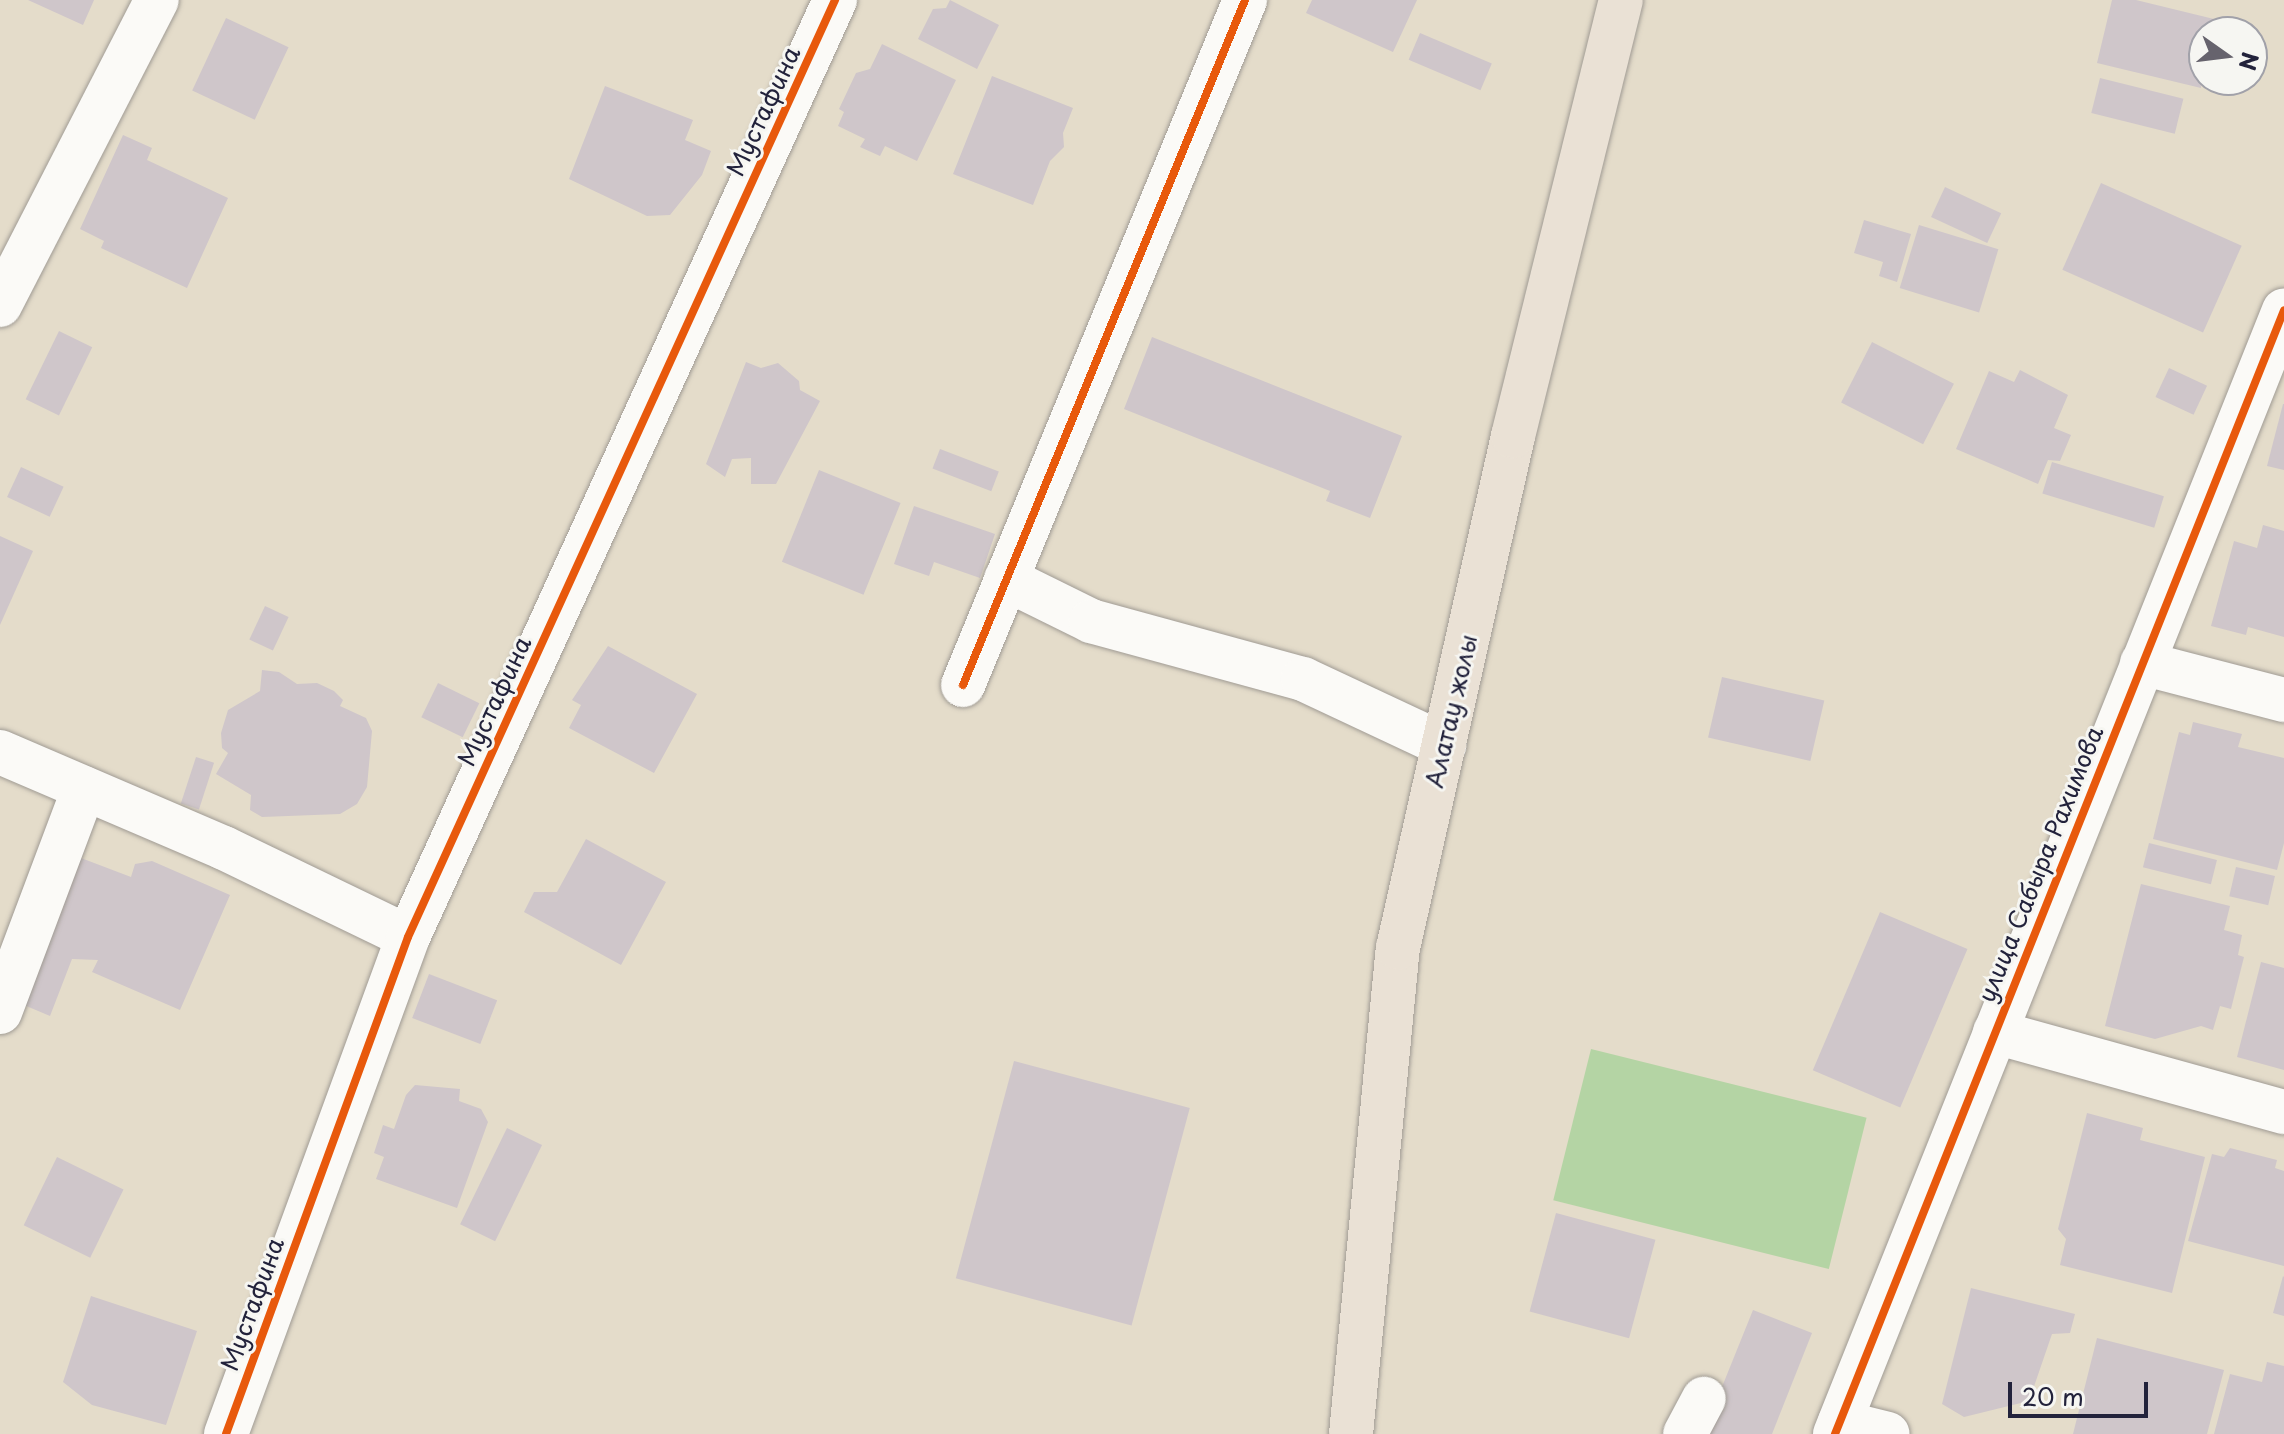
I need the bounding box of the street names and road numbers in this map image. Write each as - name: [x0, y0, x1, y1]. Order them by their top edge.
- street label: Мустафина: [720, 42, 806, 180]
- street label: Мустафина: [451, 632, 537, 770]
- street label: Алатау жолы: [1419, 632, 1483, 790]
- street label: улица Сабыра Рахимова: [1971, 721, 2109, 1007]
- street label: Мустафина: [215, 1233, 289, 1375]

